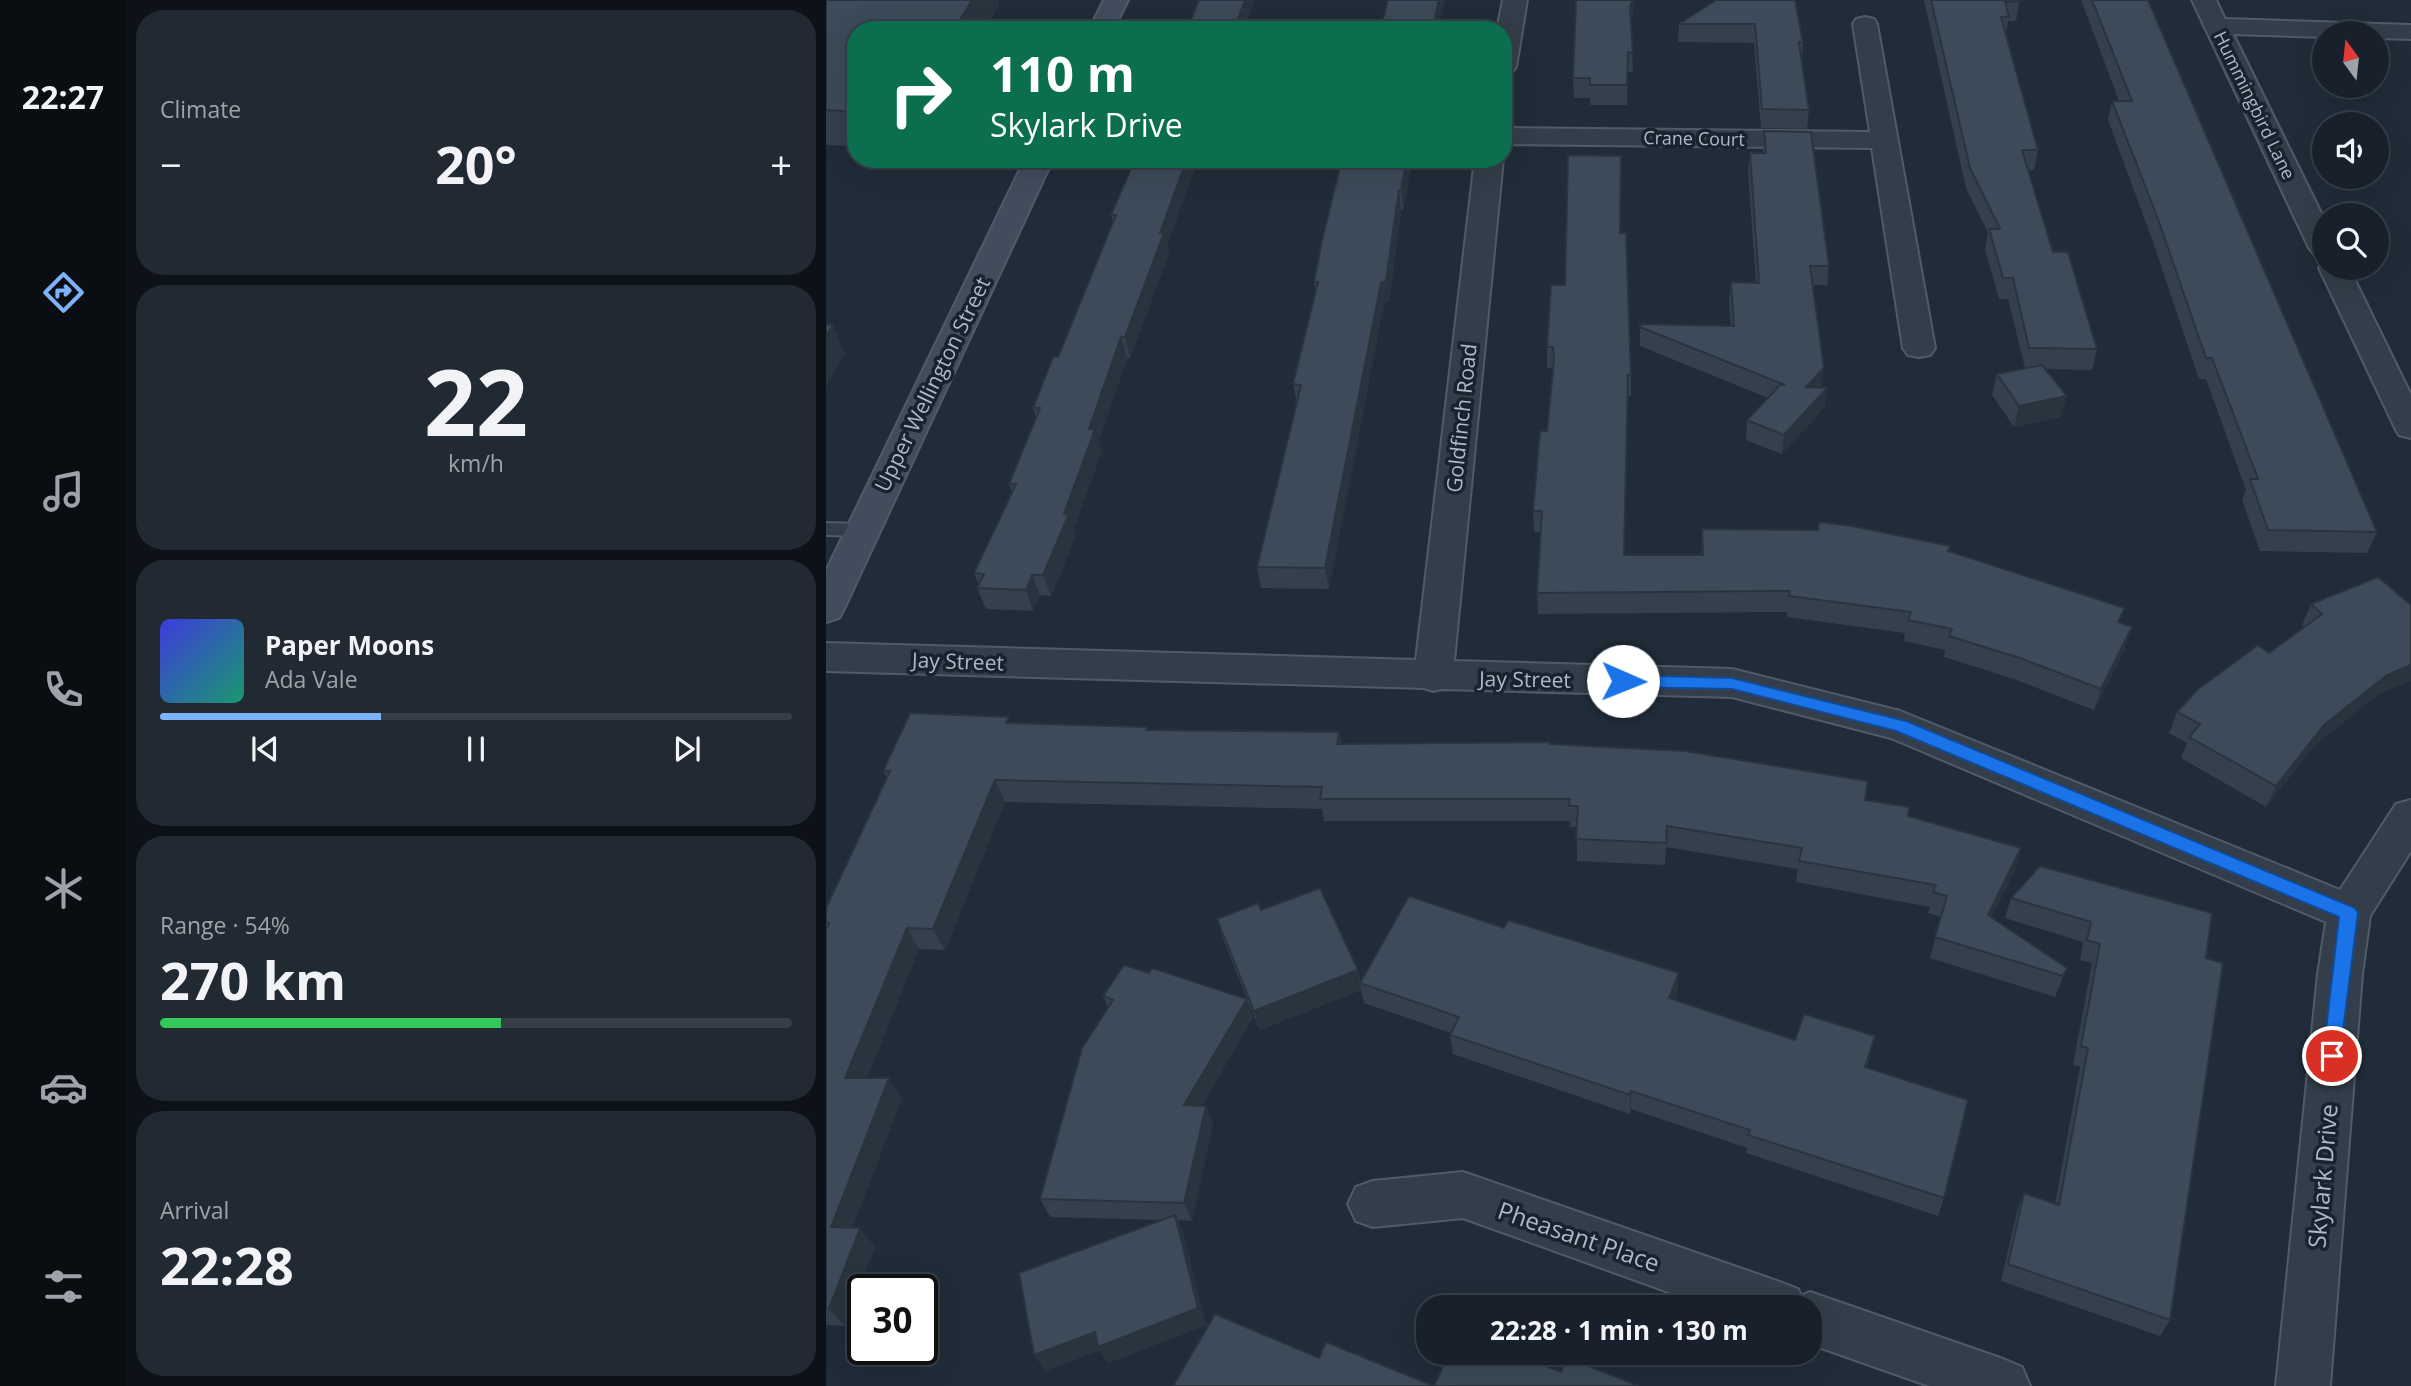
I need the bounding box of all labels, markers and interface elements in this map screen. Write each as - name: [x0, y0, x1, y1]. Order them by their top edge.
- north arrow: [2312, 21, 2389, 98]
- map controls: [2312, 21, 2389, 280]
- street label: Hummingbird Lane: [2209, 27, 2301, 183]
- text: 110 m: [990, 40, 1135, 106]
- icon: right: [875, 49, 966, 140]
- text: 22:27: [22, 75, 104, 118]
- text: Climate: [160, 93, 241, 125]
- text: Skylark Drive: [990, 103, 1183, 146]
- button: sound: [2312, 112, 2389, 189]
- street label: Crane Court: [1643, 125, 1745, 151]
- text: 20°: [435, 128, 517, 199]
- text: −: [160, 138, 182, 190]
- text: +: [770, 138, 792, 190]
- button: search: [2312, 203, 2389, 280]
- icon: directions: [39, 268, 88, 317]
- street label: Upper Wellington Street: [868, 272, 996, 496]
- text: 22: [424, 339, 528, 463]
- street label: Goldfinch Road: [1439, 342, 1483, 494]
- text: km/h: [448, 447, 504, 479]
- icon: music: [39, 467, 88, 516]
- text: Paper Moons: [265, 627, 434, 663]
- position arrow: [1586, 644, 1660, 718]
- street label: Jay Street: [910, 645, 1004, 677]
- text: Ada Vale: [265, 663, 358, 695]
- street label: Jay Street: [1477, 664, 1571, 694]
- icon: phone: [39, 665, 88, 714]
- icon: previous: [246, 730, 284, 768]
- icon: pause: [457, 730, 495, 768]
- icon: next: [668, 730, 706, 768]
- icon: climate: [39, 864, 88, 913]
- text: Range · 54%: [160, 909, 290, 941]
- text: 270 km: [160, 944, 346, 1015]
- pin: [2302, 1026, 2362, 1086]
- icon: arrive: [2313, 1037, 2351, 1075]
- icon: car: [39, 1063, 88, 1112]
- street label: Skylark Drive: [2299, 1103, 2345, 1249]
- street label: Pheasant Place: [1494, 1193, 1664, 1279]
- text: Arrival: [160, 1194, 229, 1226]
- text: 22:28: [160, 1229, 294, 1300]
- icon: filters: [39, 1262, 88, 1311]
- speed limit sign: 30: [847, 1274, 938, 1365]
- text: 22:28 · 1 min · 130 m: [1490, 1312, 1748, 1348]

